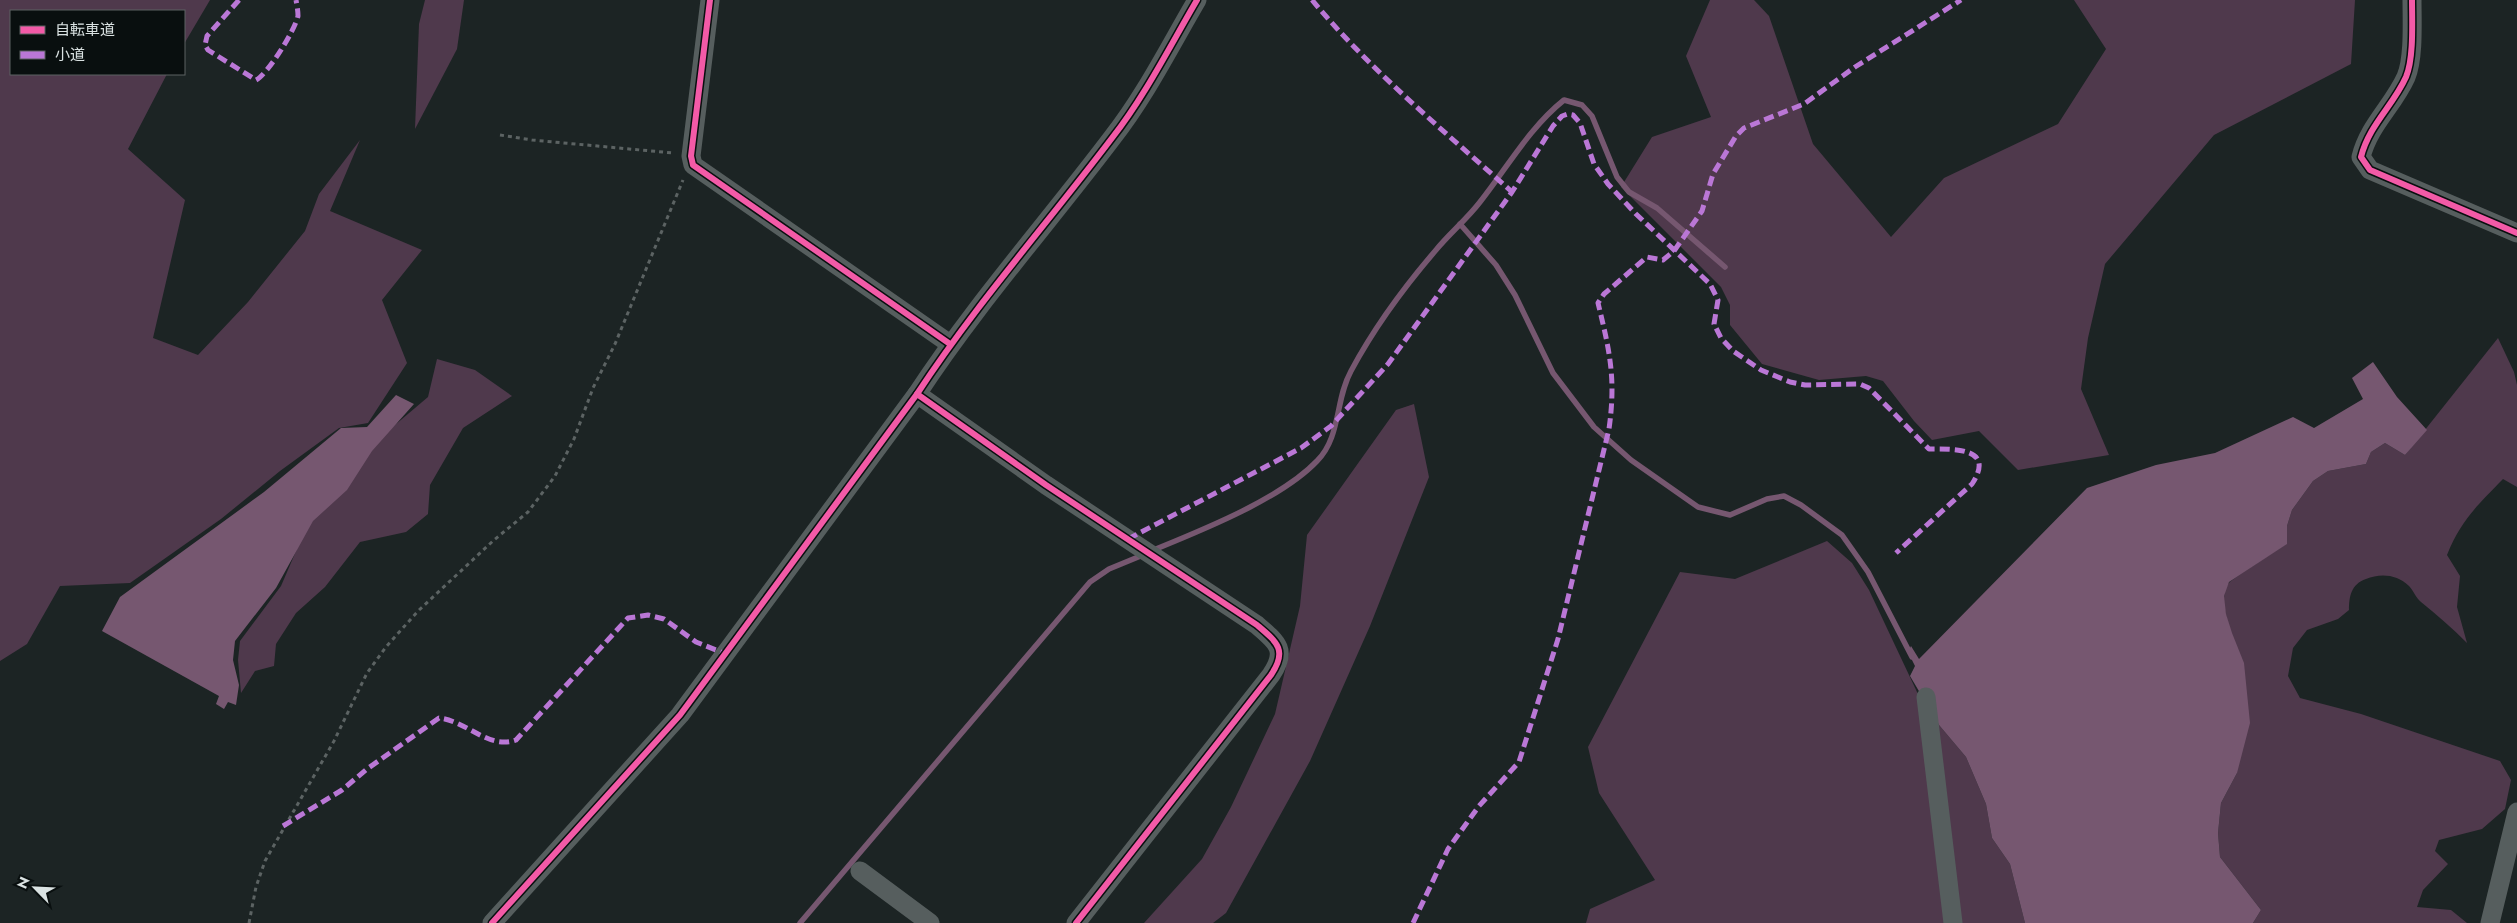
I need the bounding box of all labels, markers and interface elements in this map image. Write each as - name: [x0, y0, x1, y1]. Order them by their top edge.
- legend: [10, 10, 185, 75]
- text: 自転車道: [55, 19, 115, 41]
- text: 小道: [55, 44, 85, 66]
- north arrow: [10, 863, 60, 913]
- text: N: [12, 874, 35, 892]

